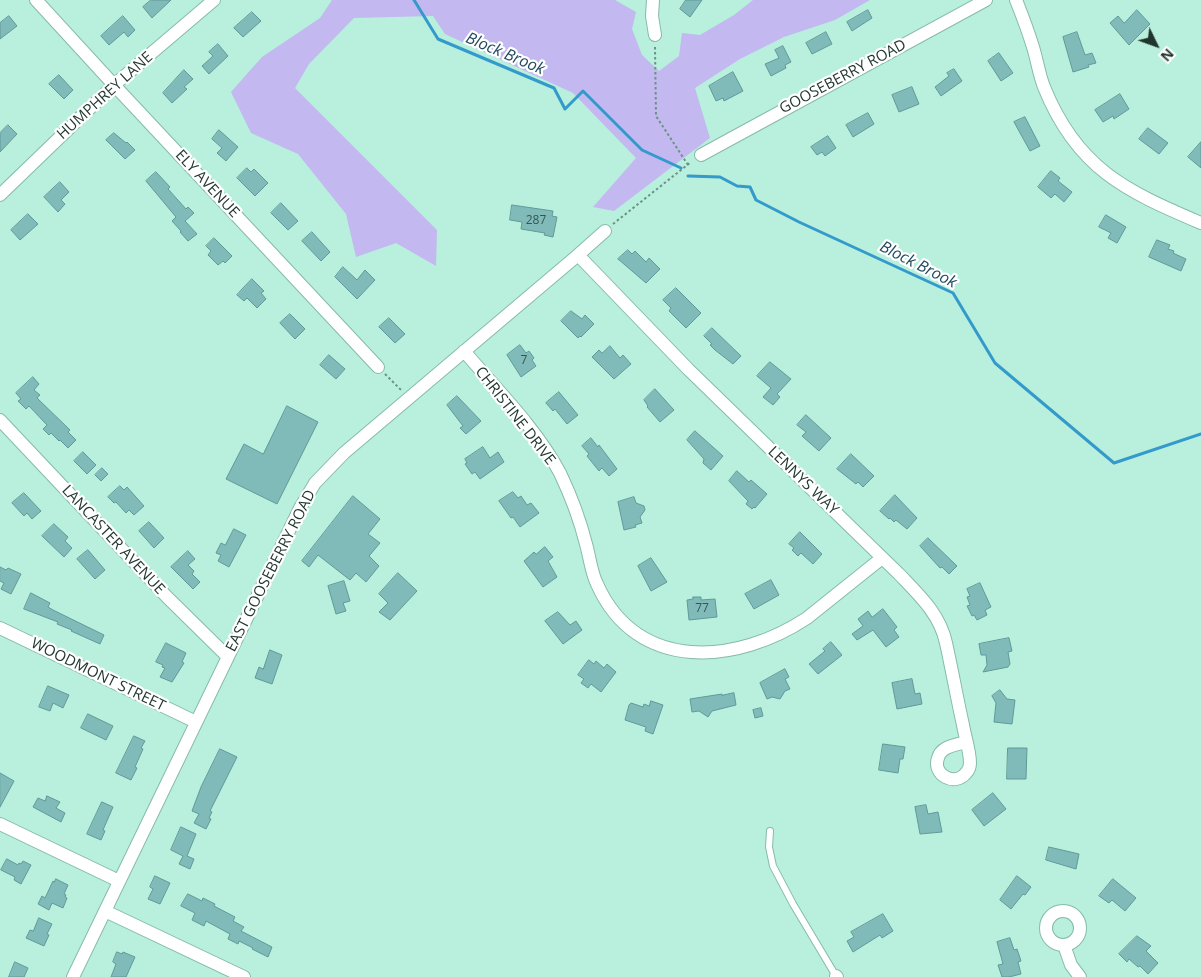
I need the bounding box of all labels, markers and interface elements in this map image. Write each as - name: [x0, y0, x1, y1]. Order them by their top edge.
- north arrow: [1131, 20, 1181, 70]
- water label: Block Brook: [463, 29, 547, 79]
- street label: GOOSEBERRY ROAD: [777, 36, 909, 118]
- text: N: [1157, 45, 1178, 66]
- street label: HUMPHREY LANE: [54, 48, 156, 144]
- street label: ELY AVENUE: [171, 146, 243, 222]
- house number: 287: [526, 214, 546, 228]
- water label: Block Brook: [876, 237, 960, 293]
- house number: 7: [521, 354, 527, 368]
- street label: CHRISTINE DRIVE: [471, 363, 559, 469]
- street label: LENNYS WAY: [764, 443, 842, 519]
- street label: LANCASTER AVENUE: [58, 482, 168, 598]
- street label: EAST GOOSEBERRY ROAD: [222, 487, 320, 655]
- house number: 77: [695, 602, 709, 616]
- street label: WOODMONT STREET: [28, 635, 168, 715]

